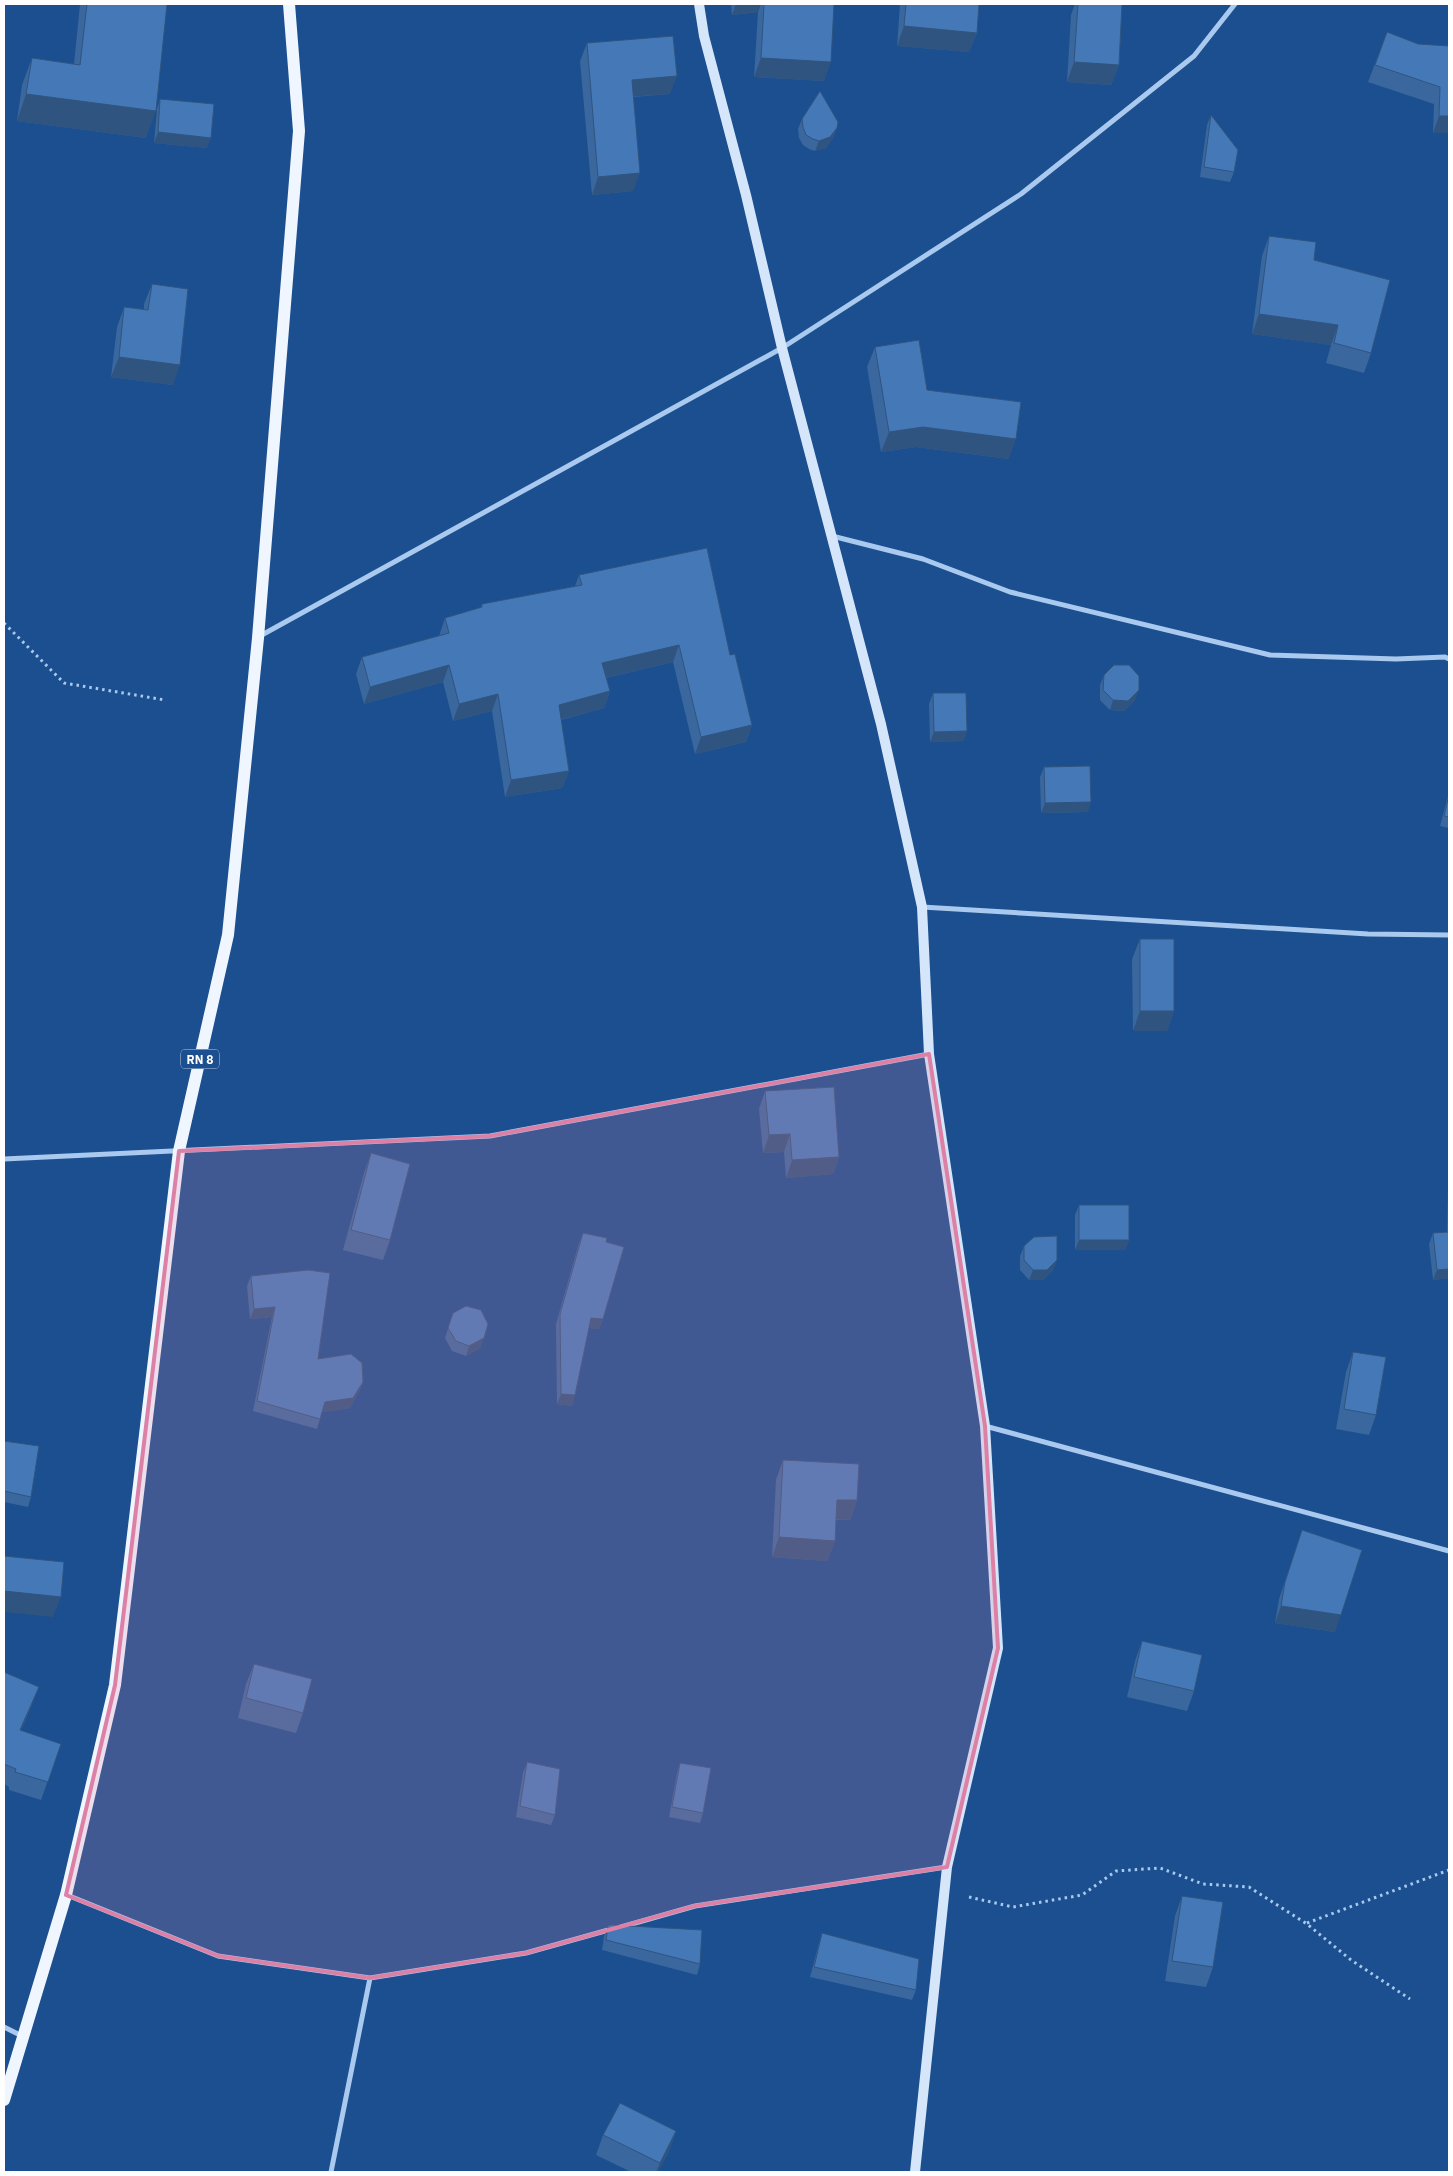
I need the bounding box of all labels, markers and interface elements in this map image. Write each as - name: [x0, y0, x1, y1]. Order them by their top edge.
- road number: RN 8: [181, 1050, 219, 1068]

